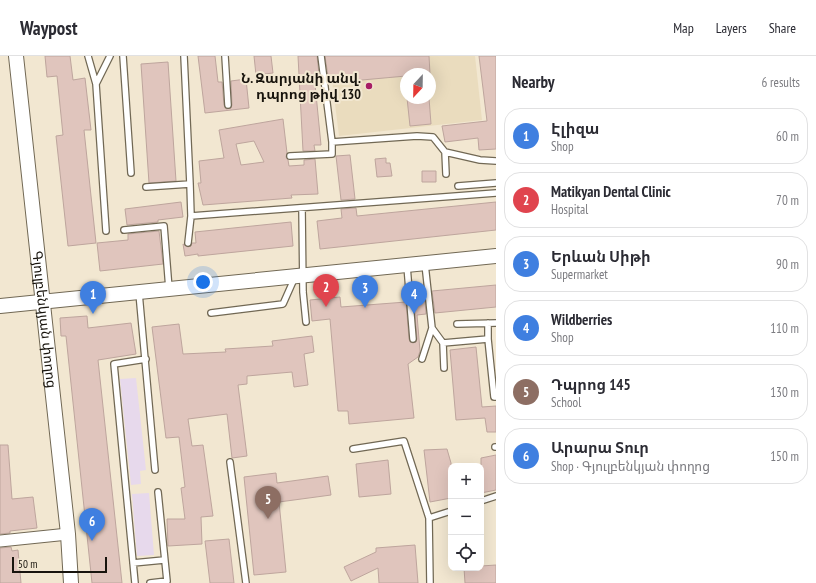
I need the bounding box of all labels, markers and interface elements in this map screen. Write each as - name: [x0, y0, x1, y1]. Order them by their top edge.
- text: Waypost: [20, 16, 77, 40]
- text: Map: [673, 19, 694, 37]
- text: Layers: [716, 19, 747, 37]
- text: Share: [769, 19, 796, 37]
- north arrow: [400, 68, 436, 104]
- place label: Ն. Զարյանի անվ. դպրոց թիվ 130: [241, 69, 361, 103]
- text: Nearby: [512, 71, 555, 93]
- text: 6 results: [761, 74, 800, 91]
- marker: Ն. Զարյանի անվ. դպրոց թիվ 130: [364, 81, 374, 91]
- text: Էլիզա: [551, 119, 599, 138]
- text: 1: [523, 128, 529, 145]
- text: 60 m: [776, 128, 799, 145]
- text: Shop: [551, 138, 574, 155]
- text: Matikyan Dental Clinic: [551, 182, 671, 201]
- text: 2: [523, 192, 529, 209]
- text: 70 m: [776, 192, 799, 209]
- text: Hospital: [551, 201, 588, 218]
- text: Երևան Սիթի: [551, 247, 651, 266]
- street label: Գյուլբենկյան փողոց: [28, 250, 61, 389]
- text: 3: [523, 256, 529, 273]
- text: 90 m: [776, 256, 799, 273]
- text: Supermarket: [551, 266, 608, 283]
- your location: [193, 272, 213, 292]
- pin: 2: [313, 274, 339, 307]
- pin: 3: [352, 275, 378, 308]
- pin: 1: [80, 281, 106, 314]
- pin: 4: [401, 281, 427, 314]
- text: Wildberries: [551, 310, 612, 329]
- text: 4: [523, 320, 529, 337]
- text: 110 m: [770, 320, 799, 337]
- text: Shop: [551, 329, 574, 346]
- text: Դպրոց 145: [551, 375, 631, 394]
- text: 5: [523, 384, 529, 401]
- text: 130 m: [770, 384, 799, 401]
- text: School: [551, 394, 581, 411]
- text: Արարա Տուր: [551, 438, 649, 457]
- text: 6: [523, 448, 529, 465]
- text: 150 m: [770, 448, 799, 465]
- text: Shop · Գյուլբենկյան փողոց: [551, 458, 710, 475]
- map controls: [448, 463, 484, 571]
- button: +: [448, 463, 484, 499]
- pin: 5: [255, 486, 281, 519]
- button: −: [448, 499, 484, 535]
- pin: 6: [79, 508, 105, 541]
- button: locate: [448, 535, 484, 571]
- scale bar: [12, 555, 107, 574]
- text: 50 m: [18, 557, 37, 571]

